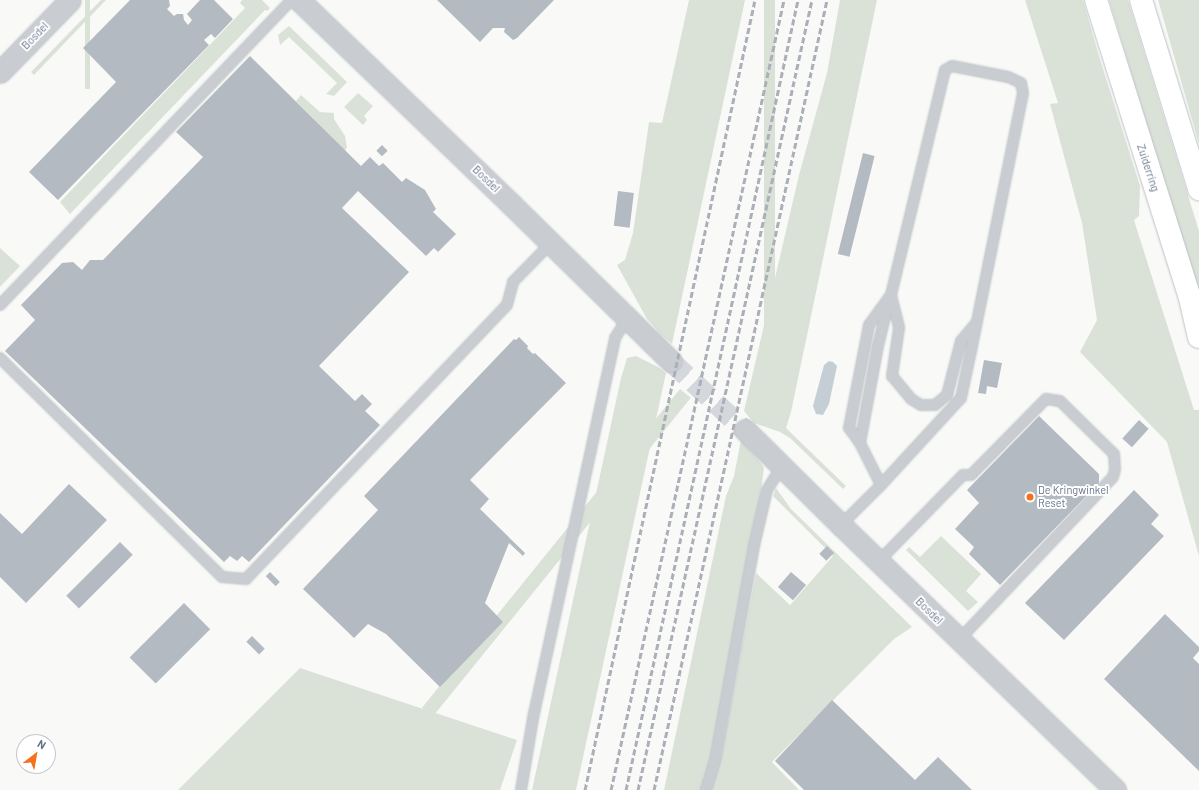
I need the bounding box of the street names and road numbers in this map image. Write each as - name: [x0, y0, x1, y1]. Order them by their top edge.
- street label: Bosdel: [19, 20, 51, 52]
- street label: Zuiderring: [1134, 143, 1162, 193]
- street label: Bosdel: [470, 163, 502, 195]
- street label: Bosdel: [913, 595, 945, 627]

